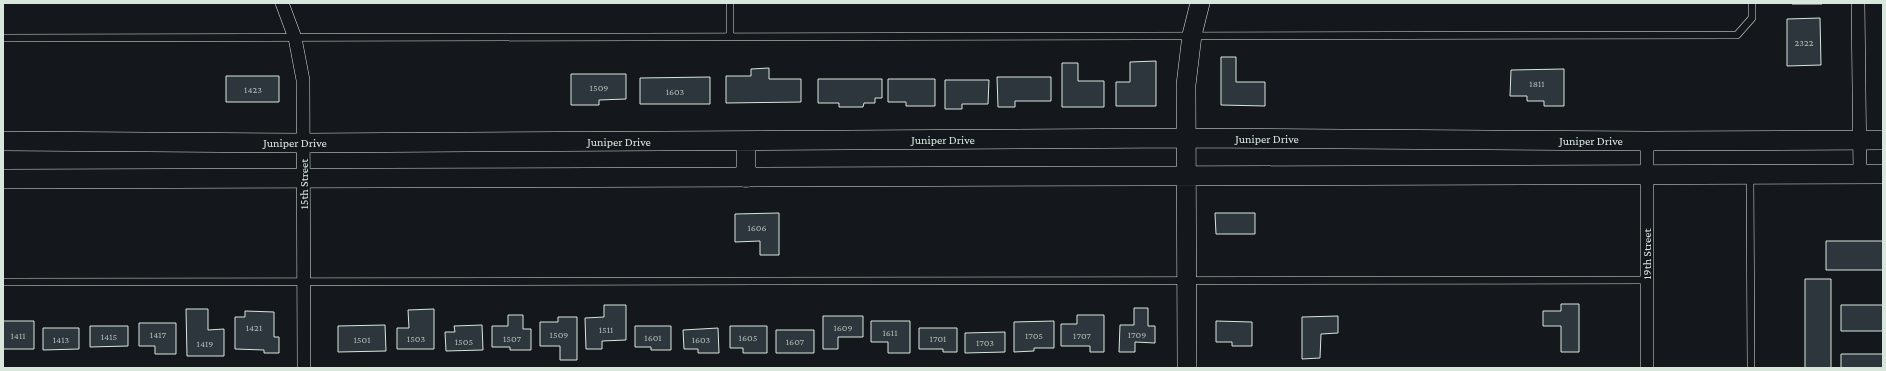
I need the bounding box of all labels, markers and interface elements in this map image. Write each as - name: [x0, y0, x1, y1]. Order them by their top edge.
- house number: 2322: [1795, 37, 1814, 48]
- house number: 1811: [1529, 78, 1545, 89]
- house number: 1509: [590, 82, 608, 93]
- house number: 1423: [244, 84, 262, 95]
- house number: 1603: [666, 86, 685, 97]
- street label: Juniper Drive: [1234, 132, 1299, 146]
- street label: Juniper Drive: [910, 133, 975, 147]
- street label: Juniper Drive: [1558, 134, 1623, 148]
- street label: Juniper Drive: [586, 135, 651, 149]
- street label: Juniper Drive: [262, 136, 327, 150]
- street label: 15th Street: [297, 158, 311, 209]
- house number: 1606: [747, 222, 767, 233]
- street label: 19th Street: [1640, 228, 1654, 279]
- house number: 1421: [246, 322, 262, 333]
- house number: 1609: [833, 322, 853, 333]
- house number: 1511: [599, 324, 613, 335]
- house number: 1611: [882, 327, 898, 338]
- house number: 1417: [150, 329, 167, 340]
- house number: 1509: [550, 329, 568, 340]
- house number: 1709: [1128, 329, 1146, 340]
- house number: 1411: [10, 330, 26, 341]
- house number: 1705: [1025, 330, 1043, 341]
- house number: 1707: [1073, 330, 1091, 341]
- house number: 1415: [101, 331, 118, 342]
- house number: 1601: [644, 332, 662, 343]
- house number: 1605: [739, 332, 758, 343]
- house number: 1503: [407, 333, 425, 344]
- house number: 1507: [503, 333, 521, 344]
- house number: 1701: [930, 333, 946, 344]
- house number: 1413: [53, 334, 69, 345]
- house number: 1501: [353, 334, 371, 345]
- house number: 1603: [692, 334, 711, 345]
- house number: 1505: [455, 336, 473, 347]
- house number: 1607: [786, 336, 805, 347]
- house number: 1703: [976, 337, 994, 348]
- house number: 1419: [197, 338, 213, 349]

